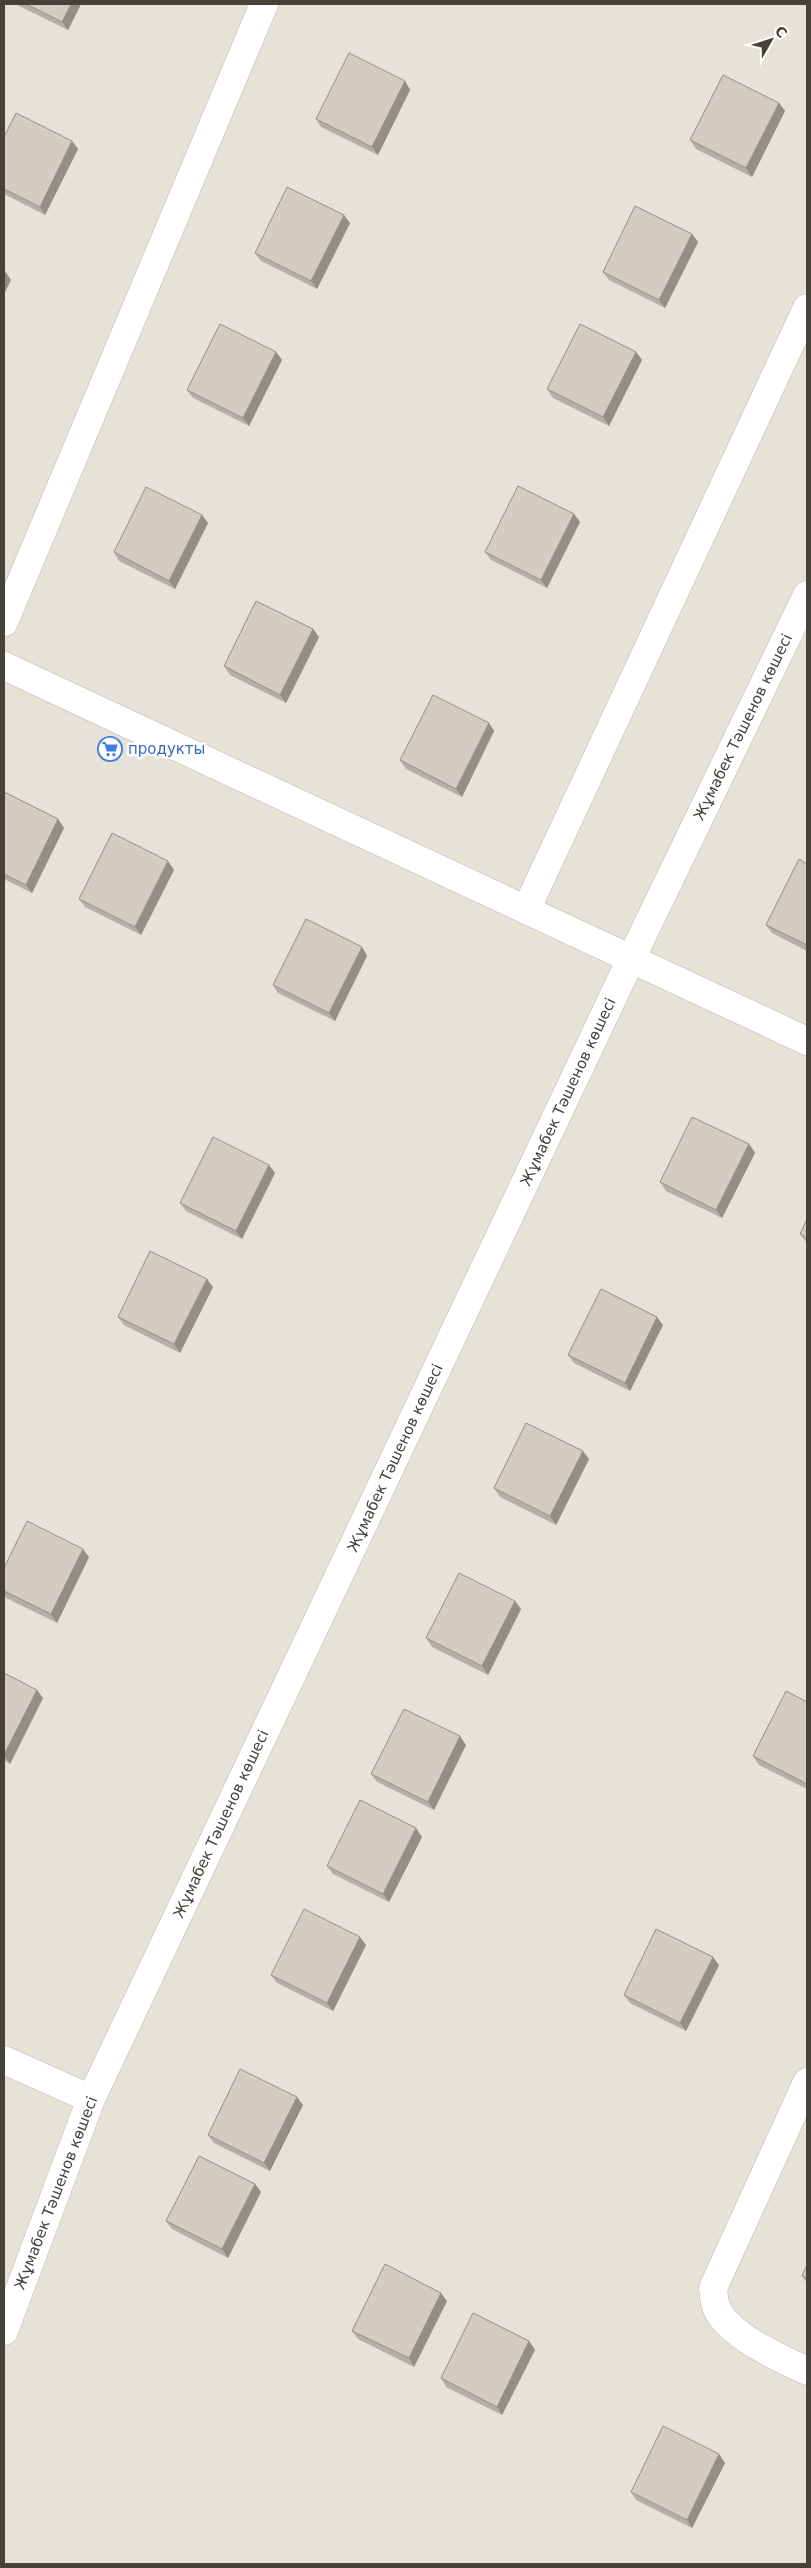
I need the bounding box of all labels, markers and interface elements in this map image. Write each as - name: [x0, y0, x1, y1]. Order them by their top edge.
- north arrow: [746, 15, 796, 65]
- text: С: [772, 23, 791, 41]
- street label: Жұмабек Тәшенов көшесі: [690, 631, 796, 823]
- supermarket icon: продукты: [97, 736, 123, 762]
- place label: продукты: [128, 740, 205, 758]
- street label: Жұмабек Тәшенов көшесі: [516, 995, 620, 1189]
- street label: Жұмабек Тәшенов көшесі: [343, 1361, 447, 1555]
- street label: Жұмабек Тәшенов көшесі: [169, 1727, 273, 1921]
- street label: Жұмабек Тәшенов көшесі: [11, 2094, 101, 2292]

